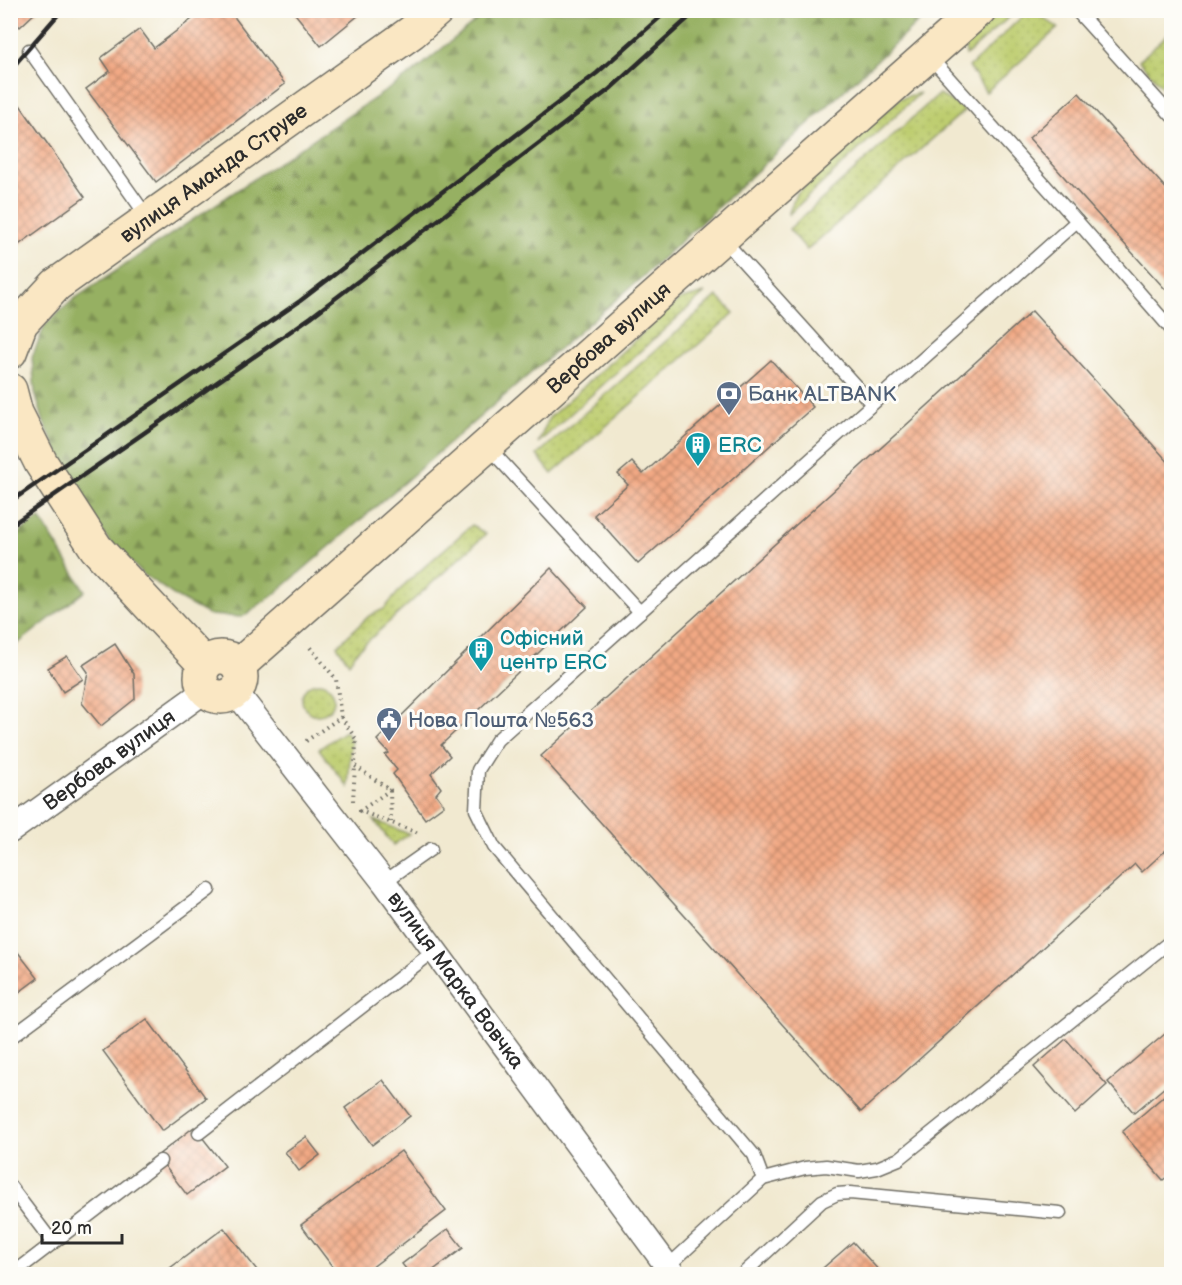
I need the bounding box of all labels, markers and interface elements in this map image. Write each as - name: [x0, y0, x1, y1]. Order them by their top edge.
- street label: вулиця Аманда Струве: [115, 98, 313, 248]
- street label: Вербова вулиця: [542, 277, 676, 400]
- bank icon: Банк ALTBANK: [714, 379, 744, 417]
- place label: Банк ALTBANK: [748, 382, 896, 407]
- building icon: ERC: [683, 430, 713, 468]
- place label: ERC: [718, 433, 762, 458]
- place label: Офісний центр ERC: [500, 626, 607, 675]
- building icon: Офісний центр ERC: [466, 635, 496, 673]
- street label: Вербова вулиця: [38, 704, 180, 816]
- public building icon: Нова Пошта №563: [374, 705, 404, 743]
- place label: Нова Пошта №563: [408, 708, 594, 733]
- street label: вулиця Марка Вовчка: [382, 887, 530, 1074]
- scale bar: [42, 1207, 122, 1245]
- text: 20 m: [51, 1218, 92, 1239]

